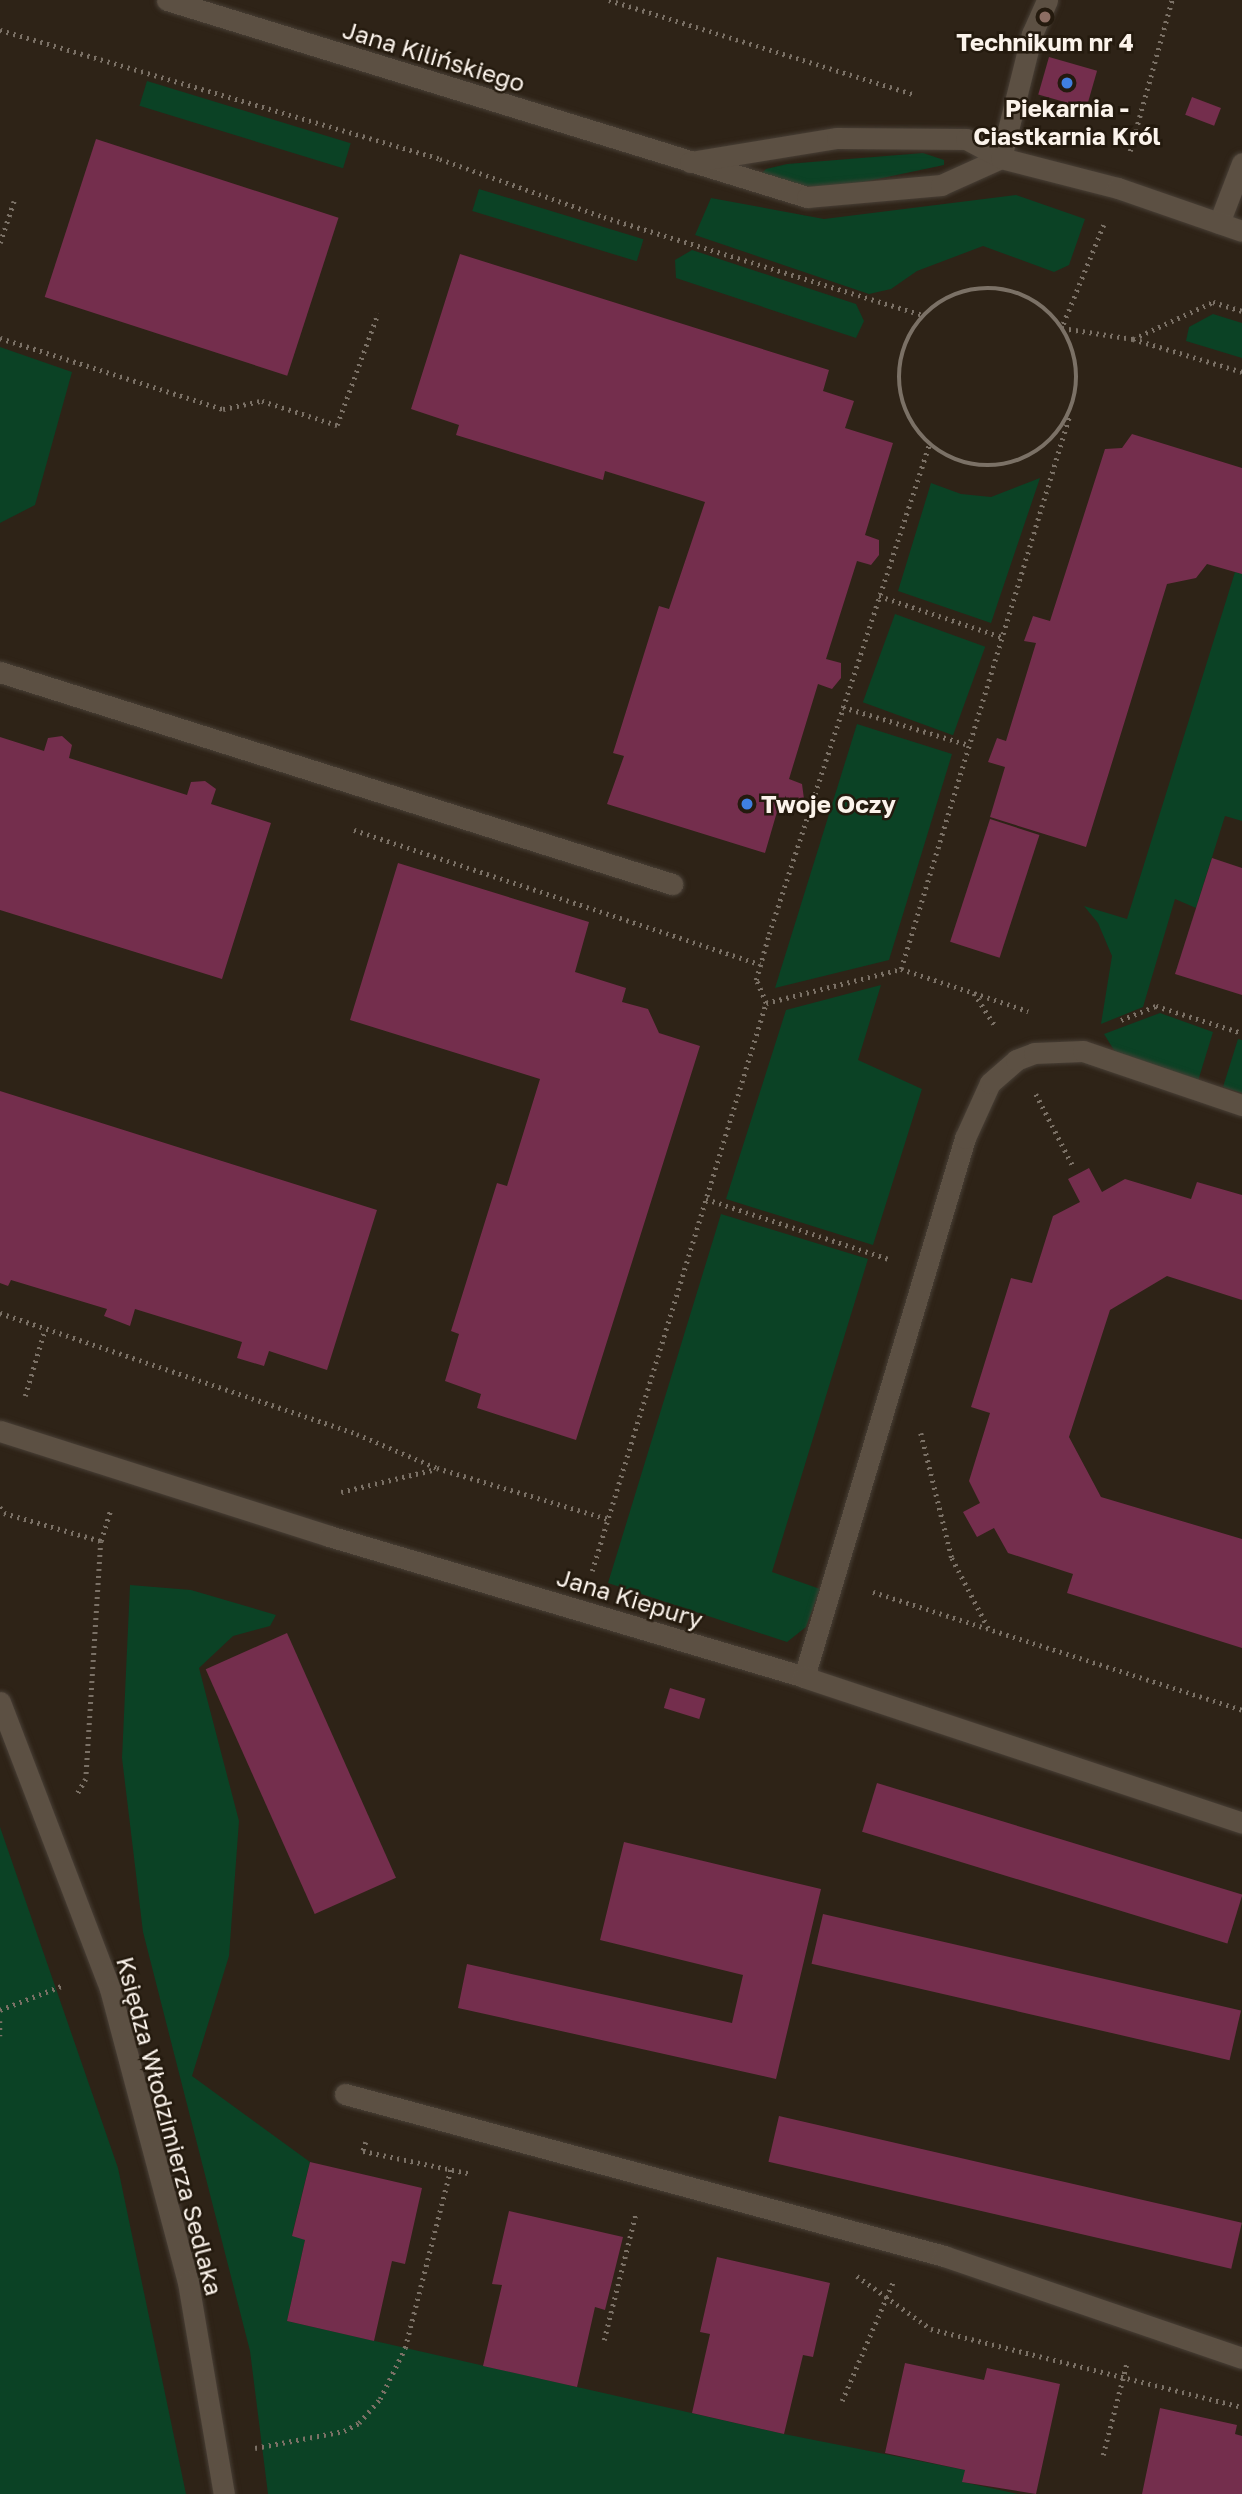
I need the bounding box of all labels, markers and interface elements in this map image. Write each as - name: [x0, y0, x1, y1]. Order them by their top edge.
- marker: Technikum nr 4: [1037, 9, 1053, 25]
- street label: Jana Kilińskiego: [339, 15, 529, 97]
- place label: Technikum nr 4: [956, 28, 1134, 56]
- marker: Piekarnia - Ciastkarnia Król: [1059, 75, 1075, 91]
- place label: Piekarnia - Ciastkarnia Król: [973, 94, 1161, 150]
- place label: Twoje Oczy: [761, 790, 896, 818]
- marker: Twoje Oczy: [739, 796, 755, 812]
- street label: Jana Kiepury: [554, 1562, 706, 1634]
- street label: Księdza Włodzimierza Sedlaka: [111, 1954, 229, 2298]

